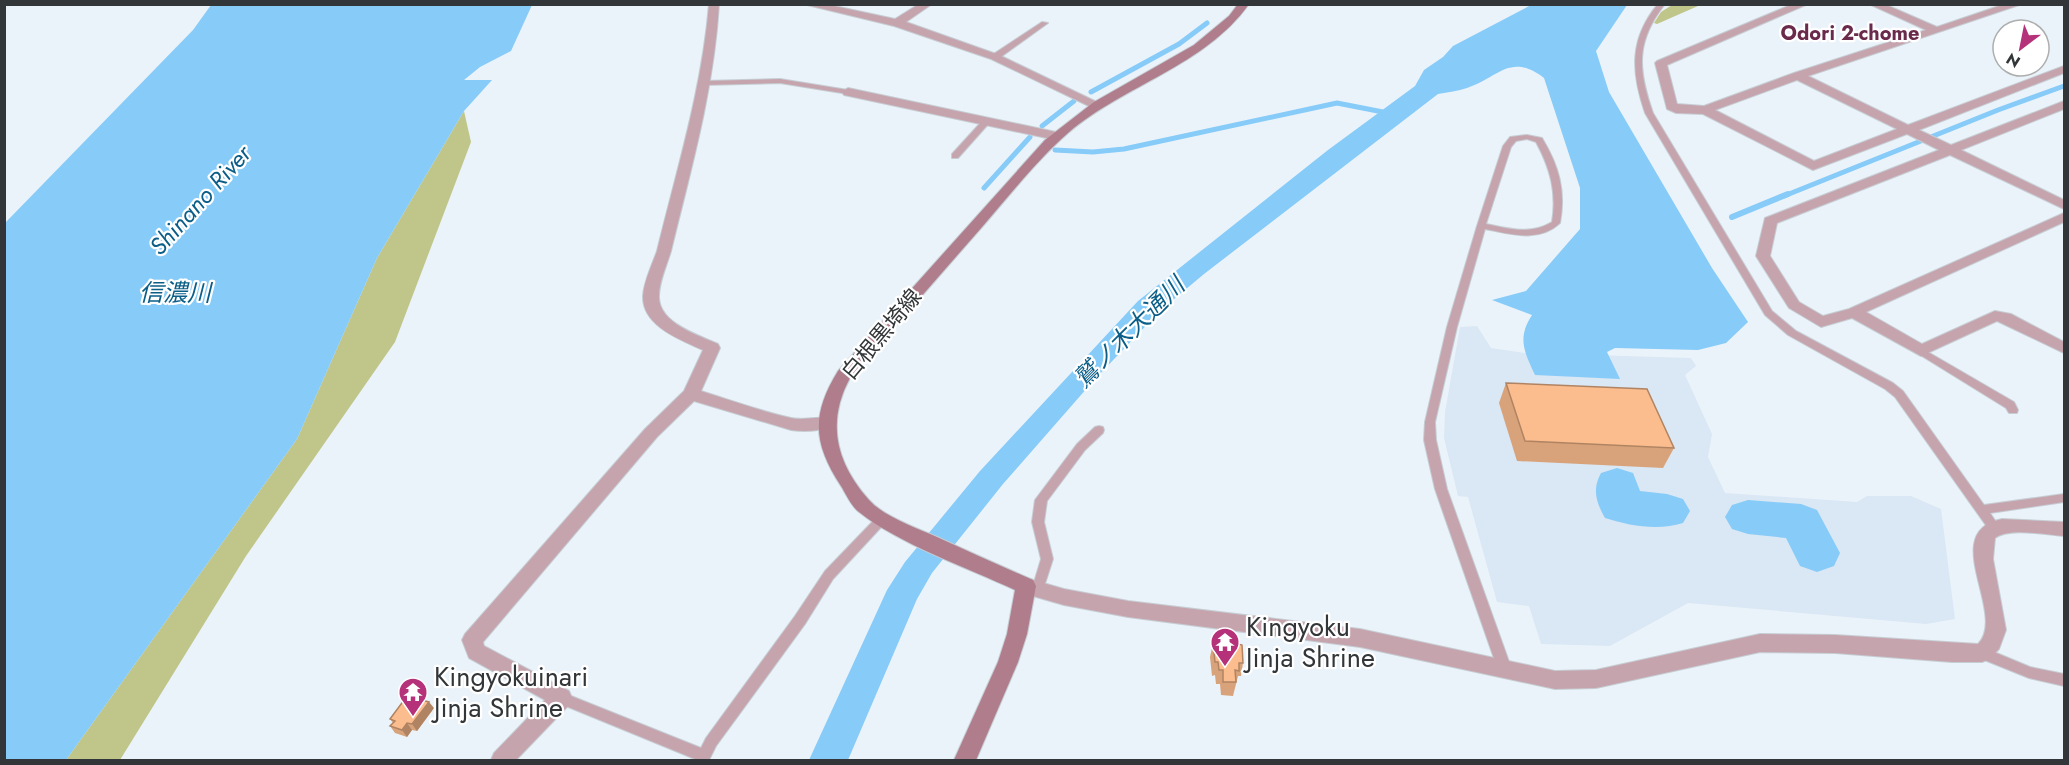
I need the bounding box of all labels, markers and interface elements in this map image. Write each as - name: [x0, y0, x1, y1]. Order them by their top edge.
- north arrow: [1991, 18, 2051, 78]
- district label: Odori 2-chome: [1781, 19, 1919, 48]
- text: N: [2002, 47, 2025, 73]
- water label: Shinano River: [141, 136, 260, 263]
- water label: 鷲ノ木大通川: [1066, 267, 1194, 395]
- water label: 信濃川: [139, 275, 214, 310]
- street label: 白根黒埼線: [833, 282, 929, 386]
- place label: Kingyoku Jinja Shrine: [1243, 607, 1375, 677]
- temple icon: Kingyoku Jinja Shrine: [1209, 626, 1241, 668]
- place label: Kingyokuinari Jinja Shrine: [431, 657, 588, 727]
- temple icon: Kingyokuinari Jinja Shrine: [397, 676, 429, 718]

